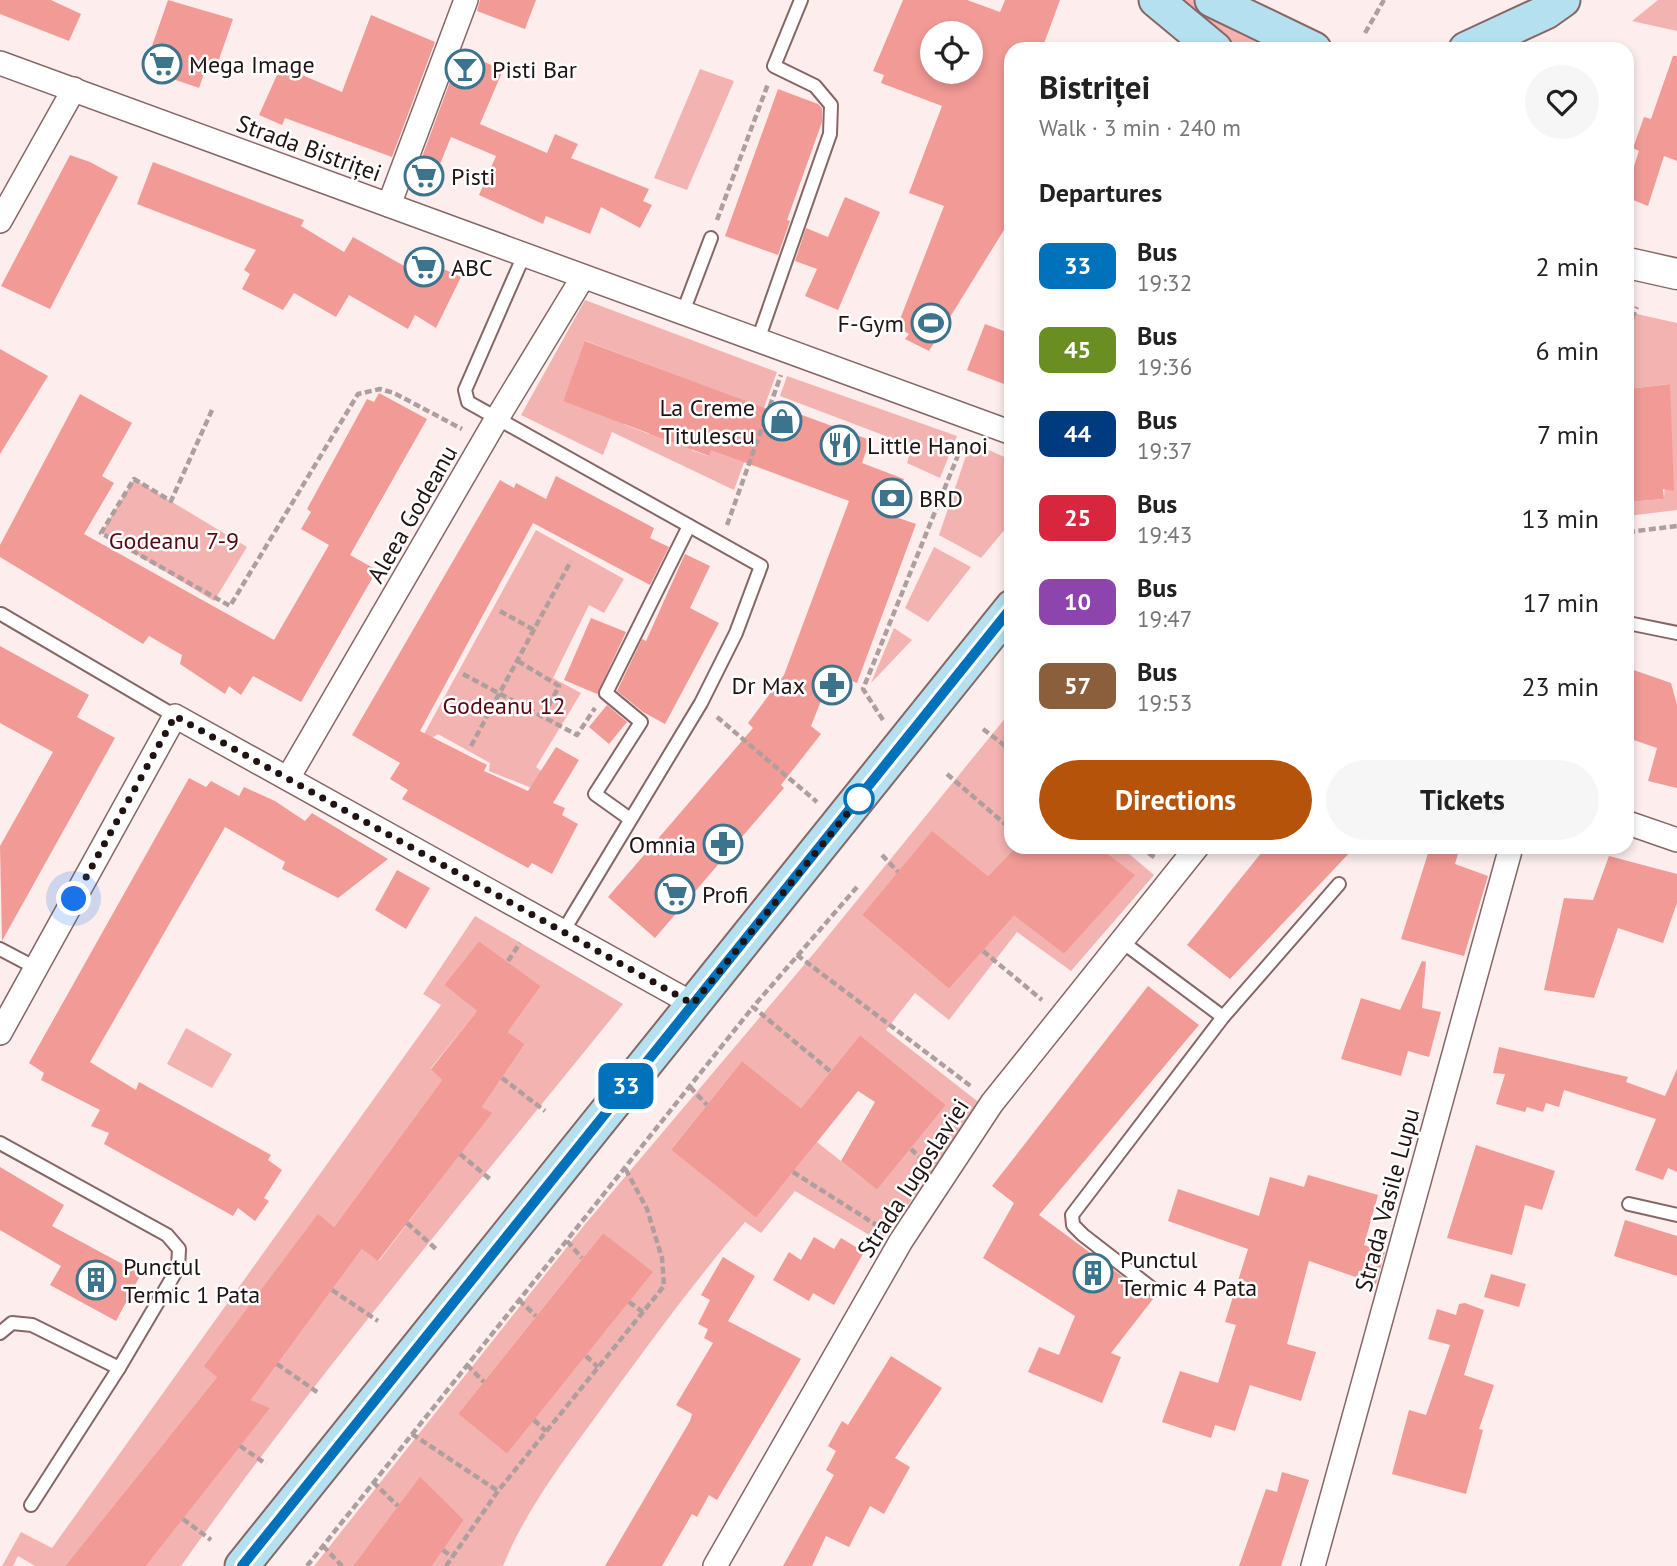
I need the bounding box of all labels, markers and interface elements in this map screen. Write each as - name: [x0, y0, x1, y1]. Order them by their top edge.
- map controls: [920, 21, 983, 84]
- button: locate: [920, 21, 983, 84]
- supermarket icon: Mega Image: [141, 43, 183, 85]
- bar icon: Pisti Bar: [444, 48, 486, 90]
- place label: Mega Image: [189, 49, 315, 80]
- place label: Pisti Bar: [492, 54, 577, 85]
- text: Bistriței: [1039, 65, 1150, 108]
- button: heart: [1525, 65, 1599, 139]
- street label: Strada Bistriței: [232, 107, 386, 189]
- text: Walk · 3 min · 240 m: [1039, 113, 1241, 142]
- supermarket icon: Pisti: [403, 155, 445, 197]
- place label: Pisti: [451, 161, 496, 192]
- text: Departures: [1039, 176, 1162, 209]
- text: Bus: [1137, 235, 1177, 268]
- supermarket icon: ABC: [403, 246, 445, 288]
- text: 33: [1064, 250, 1091, 281]
- text: 2 min: [1536, 250, 1599, 283]
- place label: ABC: [451, 252, 493, 283]
- text: 19:32: [1137, 268, 1192, 297]
- sports icon: F-Gym: [910, 302, 952, 344]
- place label: F-Gym: [838, 308, 904, 339]
- text: Bus: [1137, 319, 1177, 352]
- text: 45: [1064, 334, 1091, 365]
- text: 6 min: [1536, 334, 1599, 367]
- text: 19:36: [1137, 352, 1192, 381]
- place label: La Creme Titulescu: [659, 392, 755, 451]
- shop icon: La Creme Titulescu: [761, 400, 803, 442]
- text: Bus: [1137, 403, 1177, 436]
- text: 44: [1064, 418, 1091, 449]
- text: 7 min: [1537, 418, 1599, 451]
- restaurant icon: Little Hanoi: [819, 424, 861, 466]
- place label: Little Hanoi: [867, 430, 988, 461]
- text: 19:37: [1137, 436, 1192, 465]
- street label: Aleea Godeanu: [360, 440, 464, 588]
- bank icon: BRD: [871, 477, 913, 519]
- place label: BRD: [919, 483, 963, 514]
- text: Bus: [1137, 487, 1177, 520]
- text: 25: [1064, 502, 1091, 533]
- text: 13 min: [1521, 502, 1599, 535]
- text: 19:43: [1137, 520, 1192, 549]
- park label: Godeanu 7-9: [109, 525, 239, 556]
- text: Bus: [1137, 571, 1177, 604]
- text: 10: [1064, 586, 1091, 617]
- text: 17 min: [1523, 586, 1599, 619]
- text: 19:47: [1137, 604, 1192, 633]
- text: Bus: [1137, 655, 1177, 688]
- pharmacy icon: Dr Max: [811, 664, 853, 706]
- place label: Dr Max: [731, 670, 805, 701]
- text: 57: [1064, 670, 1091, 701]
- text: 23 min: [1521, 670, 1599, 703]
- text: 19:53: [1137, 688, 1192, 717]
- park label: Godeanu 12: [442, 690, 566, 721]
- button: Directions: [1039, 760, 1312, 840]
- button: Tickets: [1326, 760, 1599, 840]
- unlabelled marker: [844, 784, 874, 814]
- pharmacy icon: Omnia: [702, 823, 744, 865]
- place label: Omnia: [629, 829, 696, 860]
- supermarket icon: Profi: [654, 873, 696, 915]
- place label: Profi: [702, 879, 749, 910]
- your location: [56, 881, 91, 916]
- line badge: 33: [594, 1063, 658, 1109]
- text: 33: [612, 1070, 640, 1101]
- street label: Strada Iugoslaviei: [850, 1093, 976, 1263]
- street label: Strada Vasile Lupu: [1348, 1105, 1426, 1295]
- place label: Punctul Termic 4 Pata: [1120, 1244, 1257, 1303]
- place label: Punctul Termic 1 Pata: [123, 1251, 260, 1310]
- building icon: Punctul Termic 4 Pata: [1072, 1252, 1114, 1294]
- building icon: Punctul Termic 1 Pata: [75, 1259, 117, 1301]

